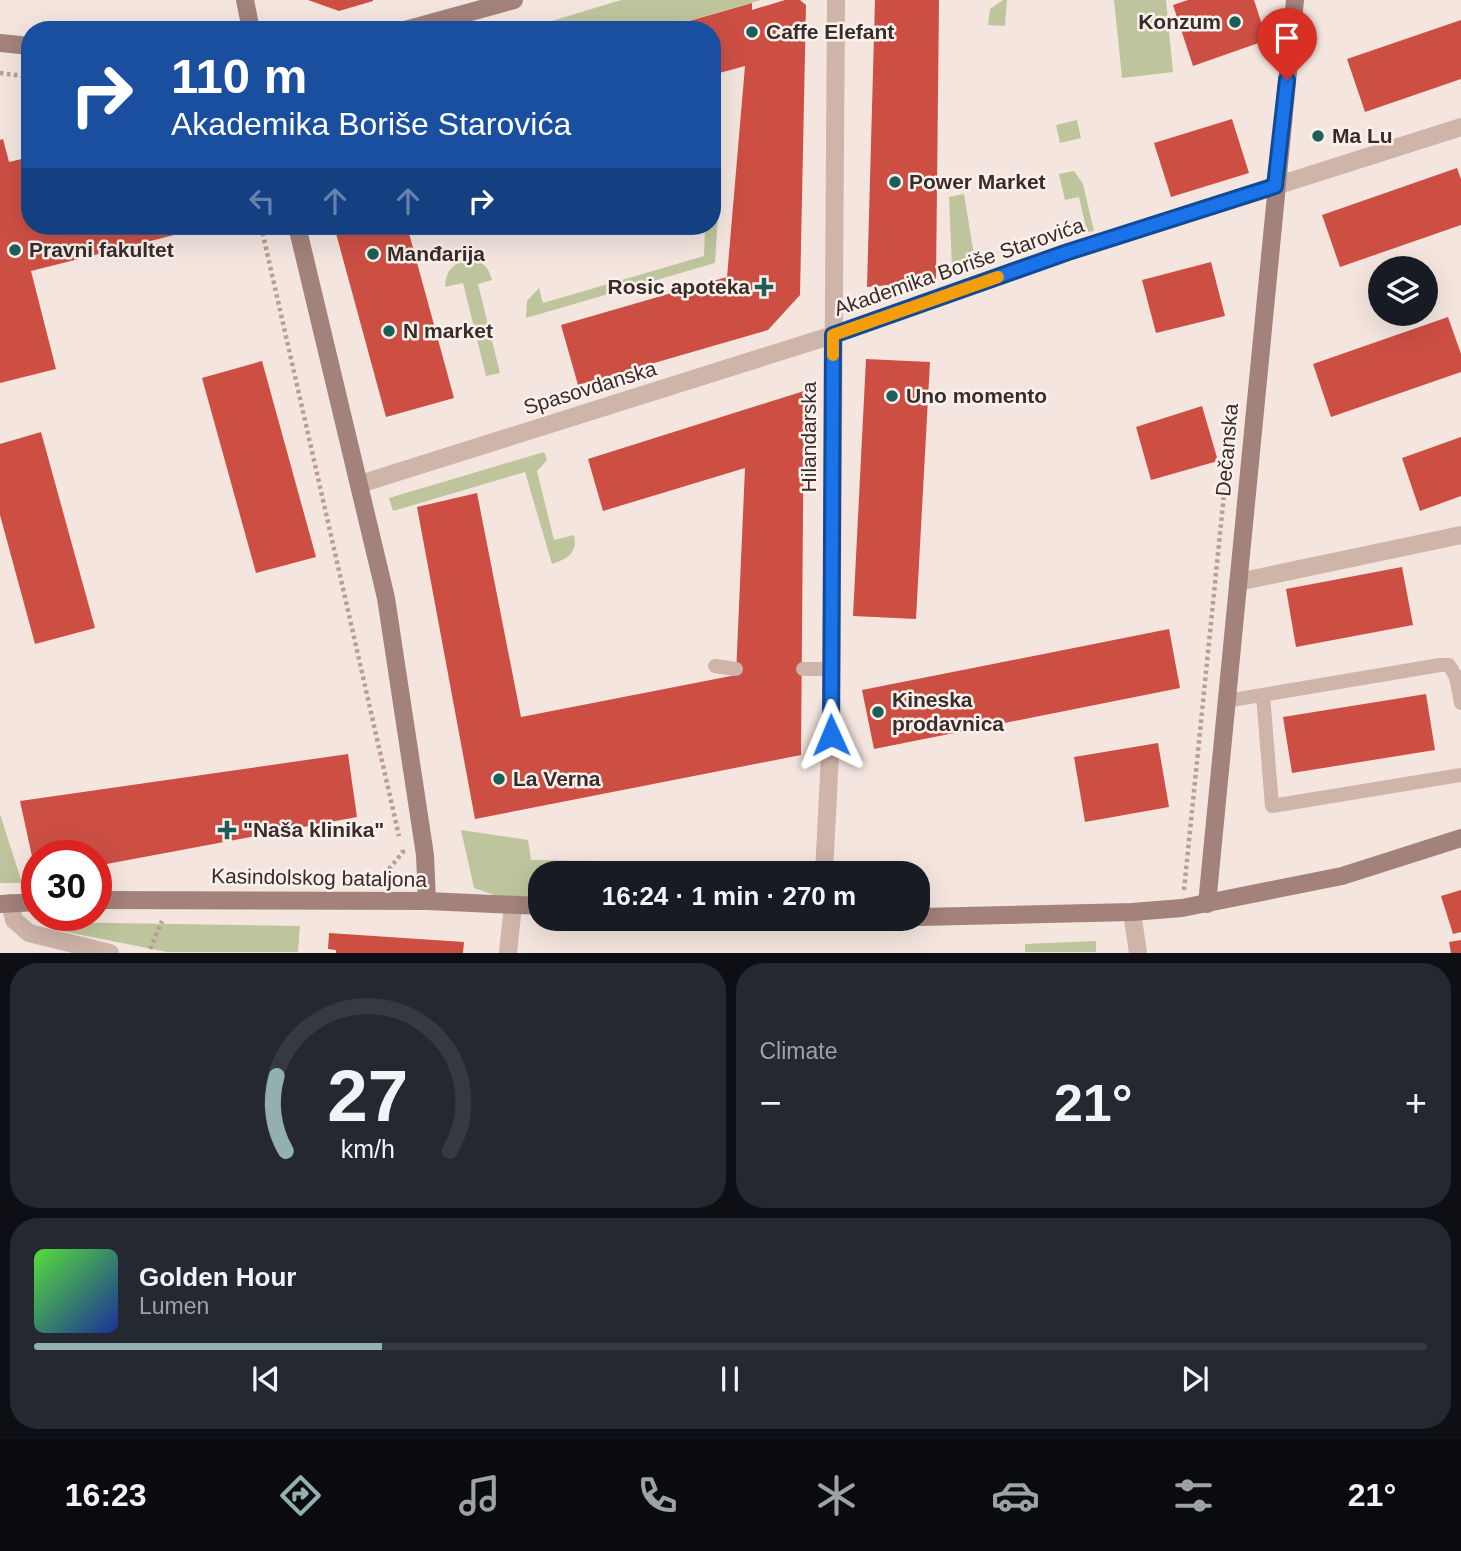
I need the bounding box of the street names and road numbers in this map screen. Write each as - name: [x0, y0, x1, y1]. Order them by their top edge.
- street label: Akademika Boriše Starovića: [831, 213, 1087, 320]
- street label: Spasovdanska: [521, 356, 659, 419]
- street label: Hilandarska: [797, 381, 820, 492]
- street label: Dečanska: [1211, 402, 1242, 497]
- street label: Kasindolskog bataljona: [211, 864, 428, 891]

